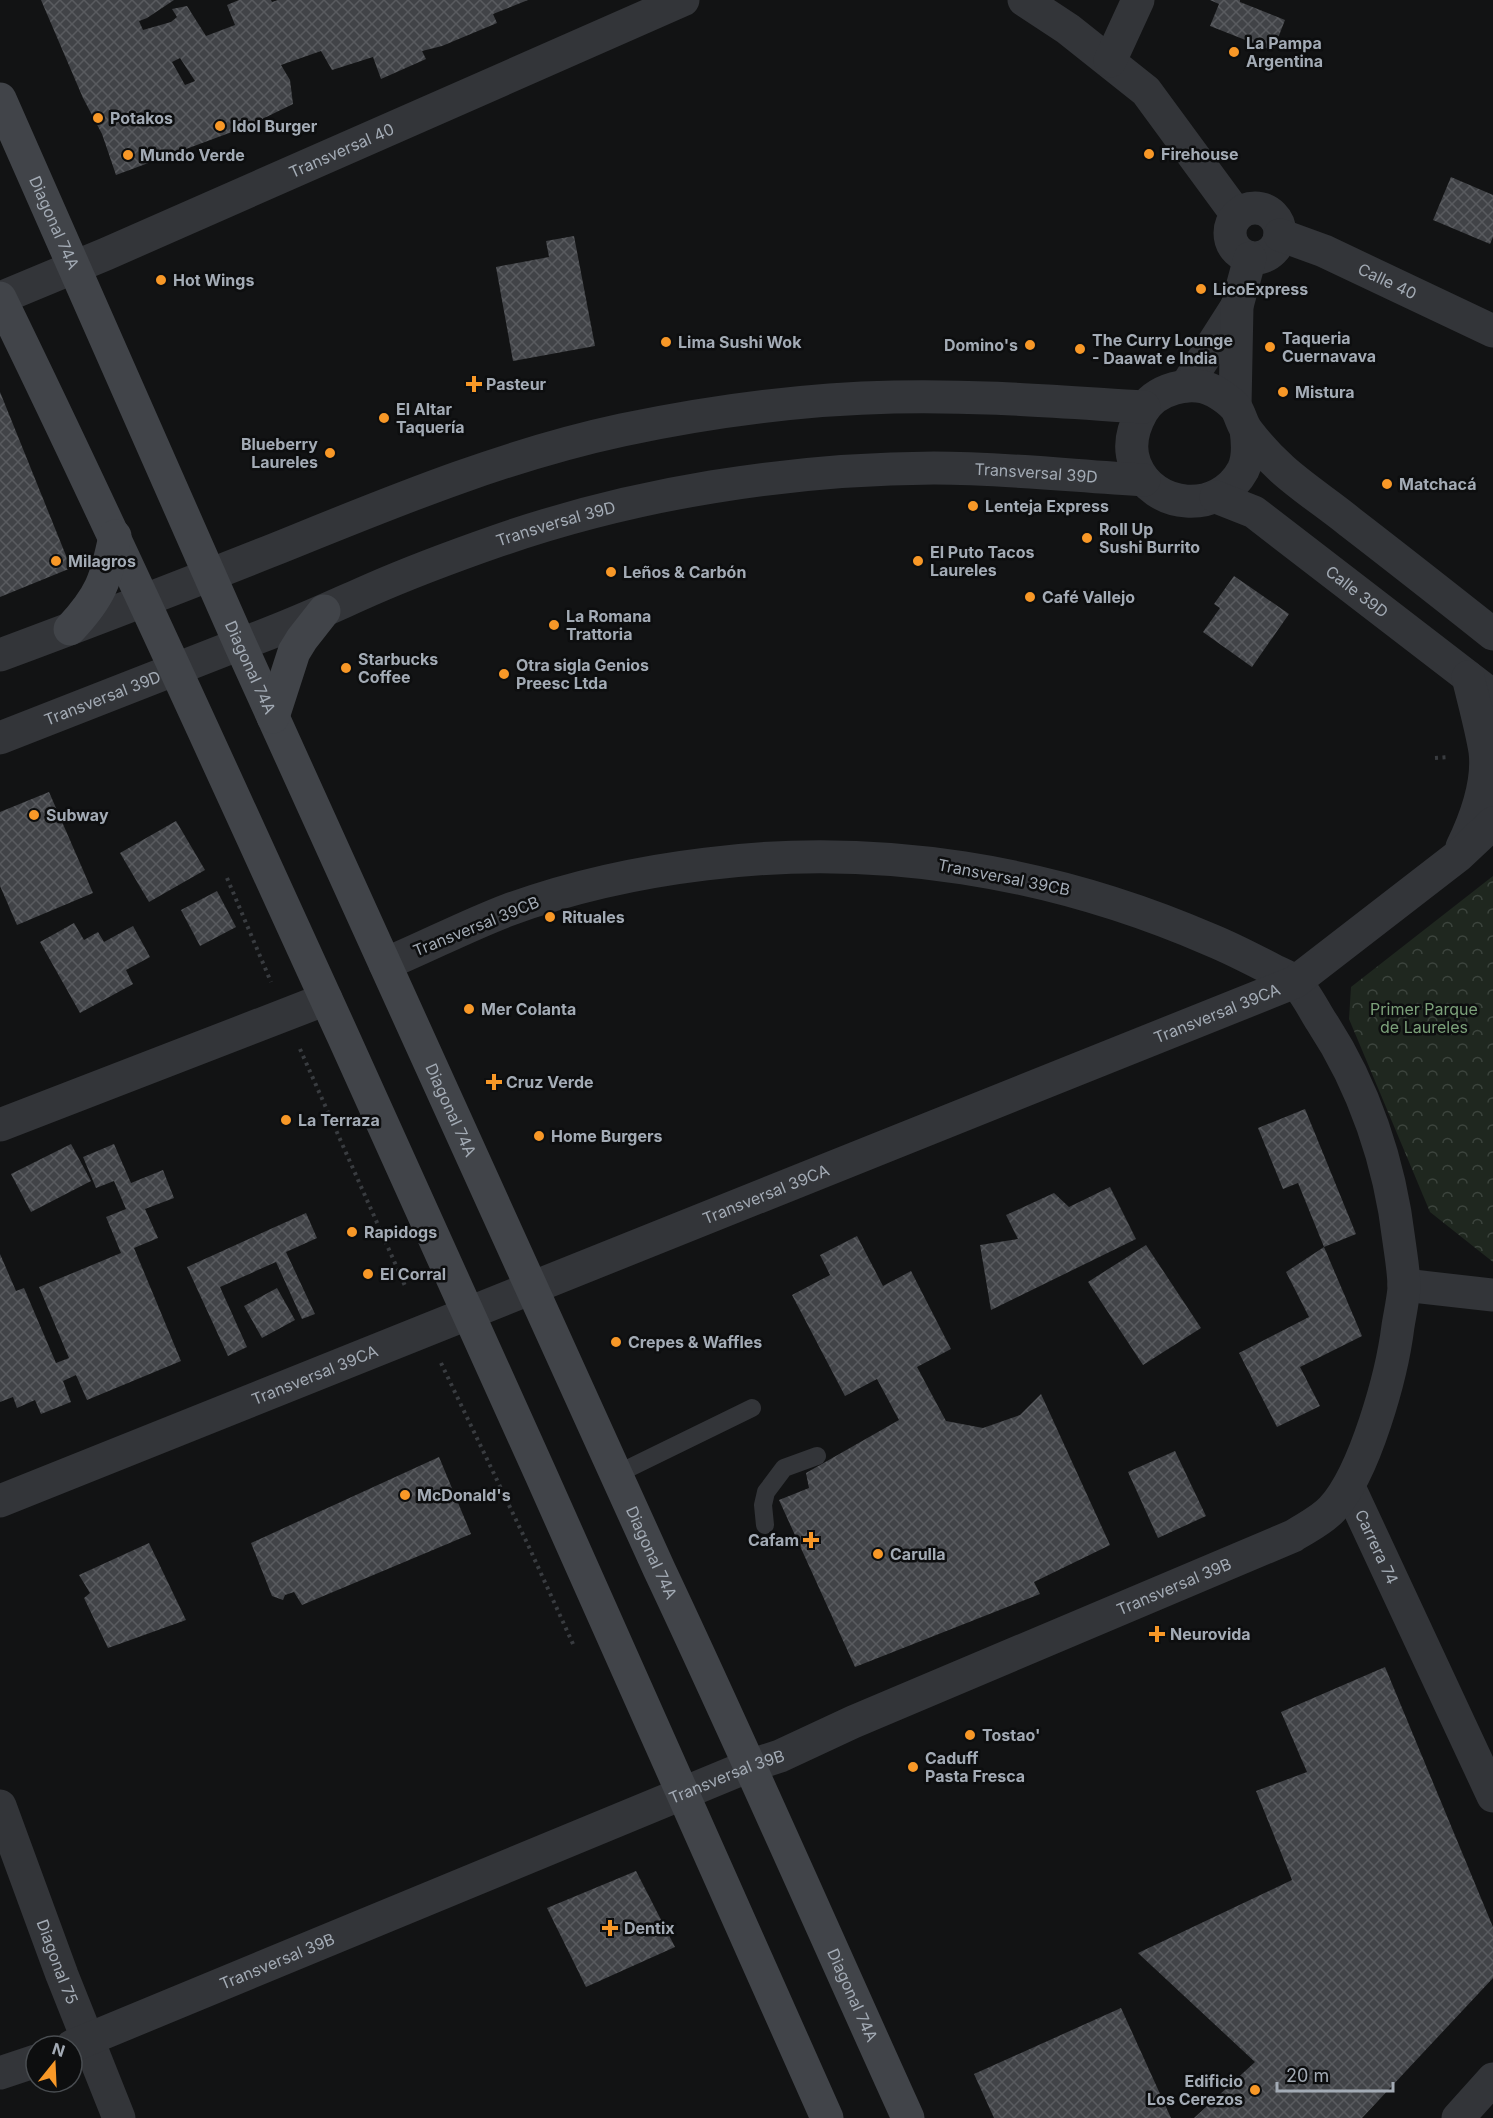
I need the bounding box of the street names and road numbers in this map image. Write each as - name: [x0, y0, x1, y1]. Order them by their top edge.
- street label: Transversal 40: [286, 119, 397, 182]
- street label: Diagonal 74A: [25, 173, 84, 272]
- street label: Calle 40: [1355, 259, 1420, 303]
- street label: Transversal 39D: [974, 459, 1099, 487]
- street label: Transversal 39D: [493, 497, 617, 551]
- street label: Calle 39D: [1322, 561, 1392, 622]
- street label: Diagonal 74A: [221, 617, 280, 717]
- street label: Transversal 39D: [41, 666, 164, 730]
- street label: Transversal 39CB: [936, 854, 1072, 900]
- street label: Transversal 39CB: [410, 892, 542, 960]
- street label: Transversal 39CA: [1151, 979, 1283, 1048]
- street label: Diagonal 74A: [421, 1060, 481, 1160]
- street label: Transversal 39CA: [700, 1160, 832, 1228]
- street label: Transversal 39CA: [249, 1341, 381, 1409]
- street label: Diagonal 74A: [622, 1503, 682, 1602]
- street label: Carrera 74: [1351, 1506, 1403, 1587]
- street label: Transversal 39B: [1113, 1553, 1234, 1619]
- street label: Transversal 39B: [666, 1745, 787, 1808]
- street label: Diagonal 75: [32, 1916, 83, 2007]
- street label: Transversal 39B: [217, 1929, 338, 1994]
- street label: Diagonal 74A: [823, 1945, 882, 2045]

